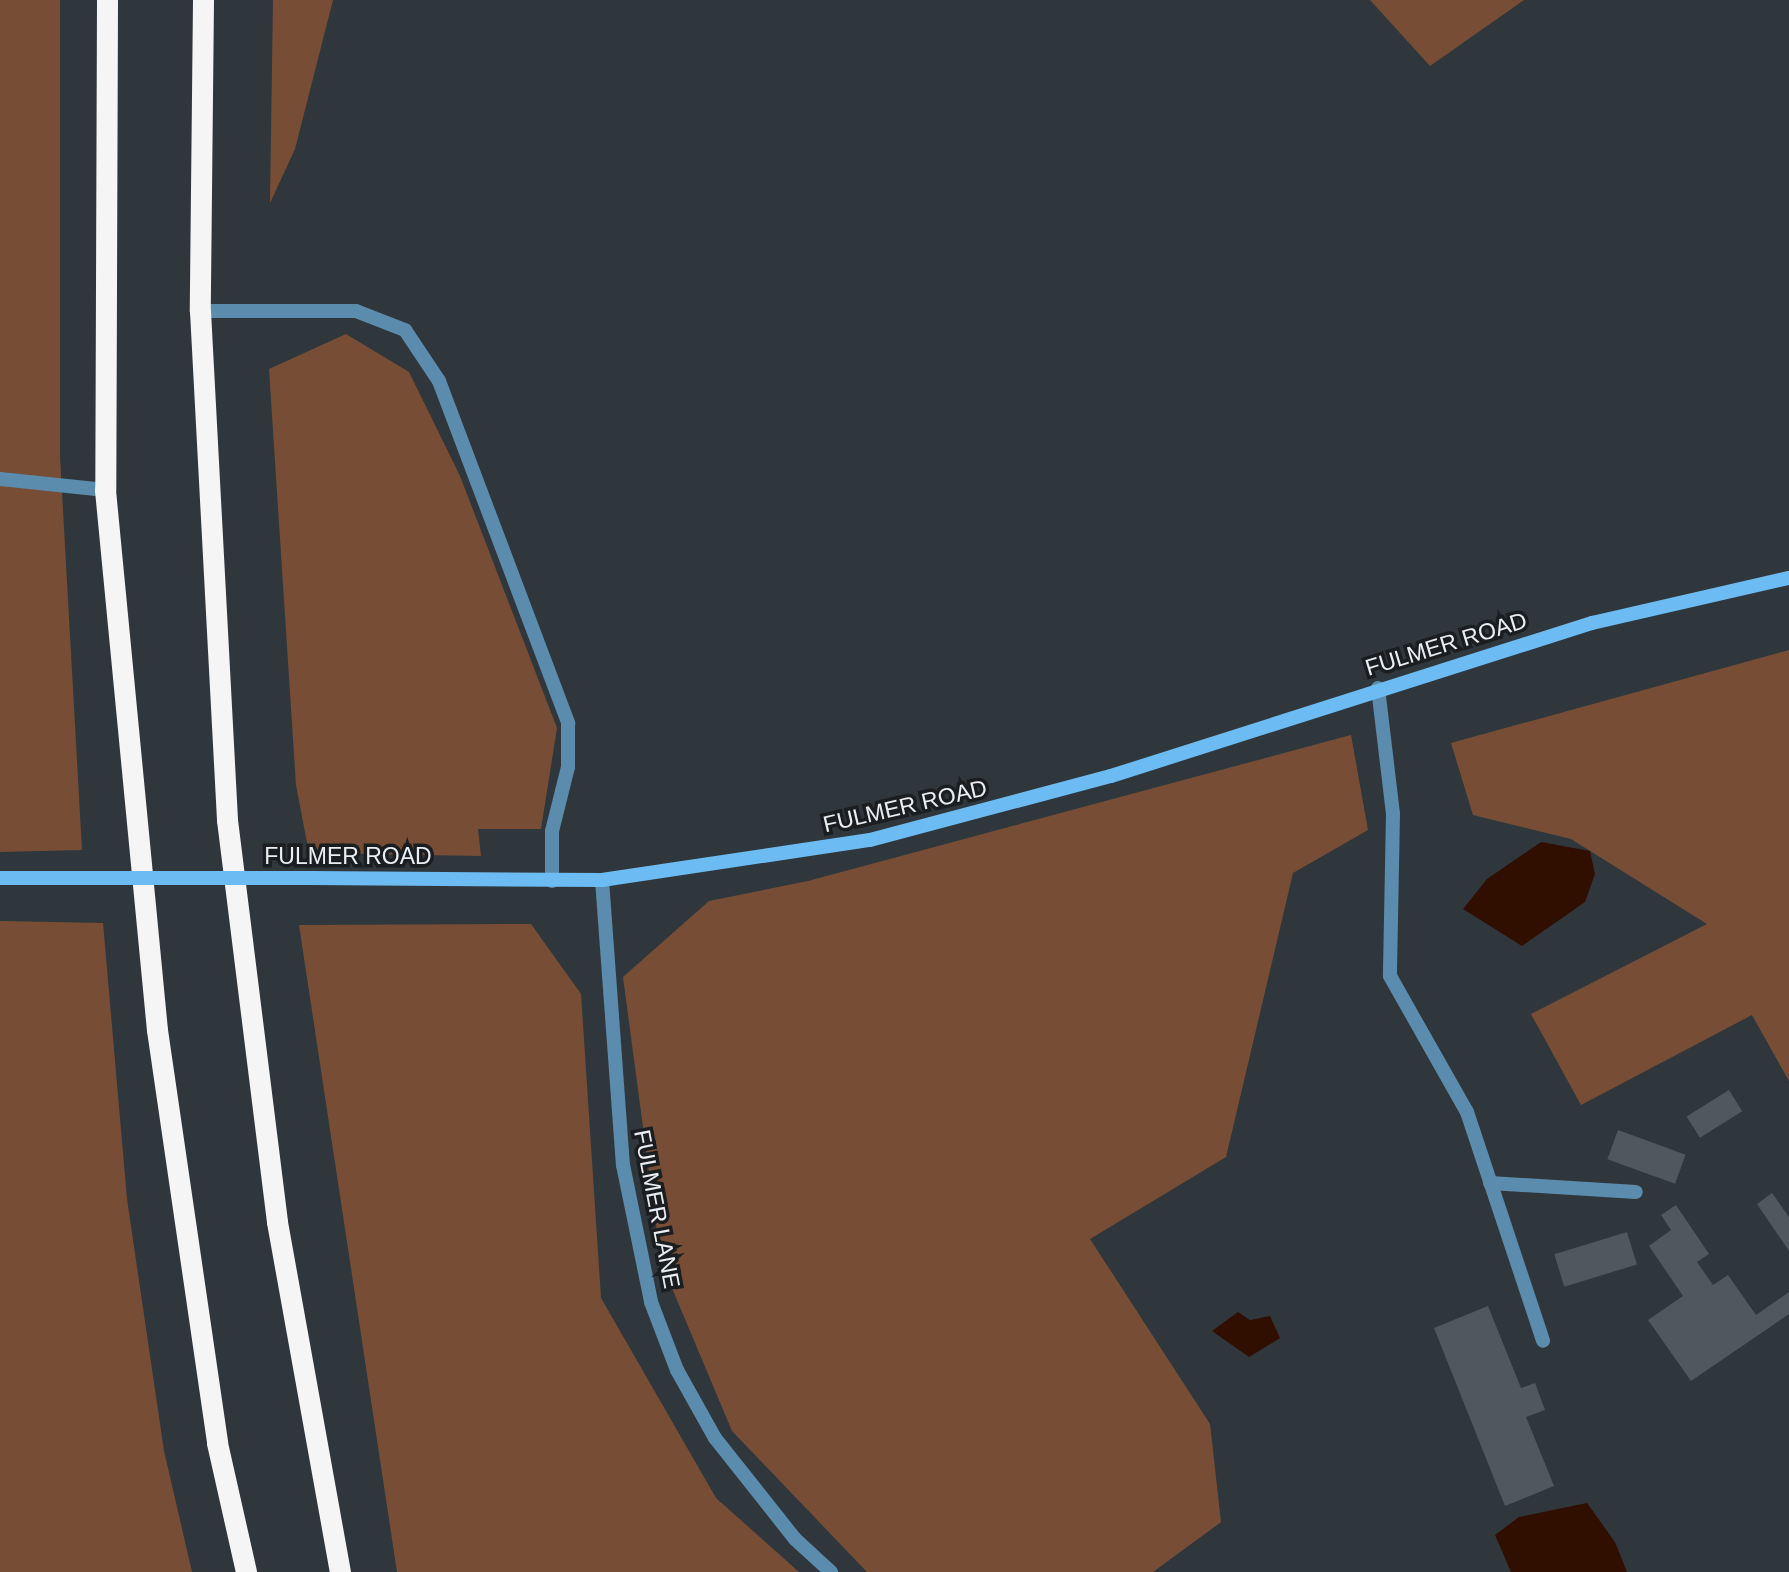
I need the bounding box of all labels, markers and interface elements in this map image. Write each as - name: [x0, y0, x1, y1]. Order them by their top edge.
- street label: FULMER ROAD: [1362, 606, 1530, 682]
- street label: FULMER ROAD: [820, 774, 990, 838]
- street label: FULMER ROAD: [264, 842, 432, 870]
- street label: FULMER LANE: [628, 1127, 686, 1291]

